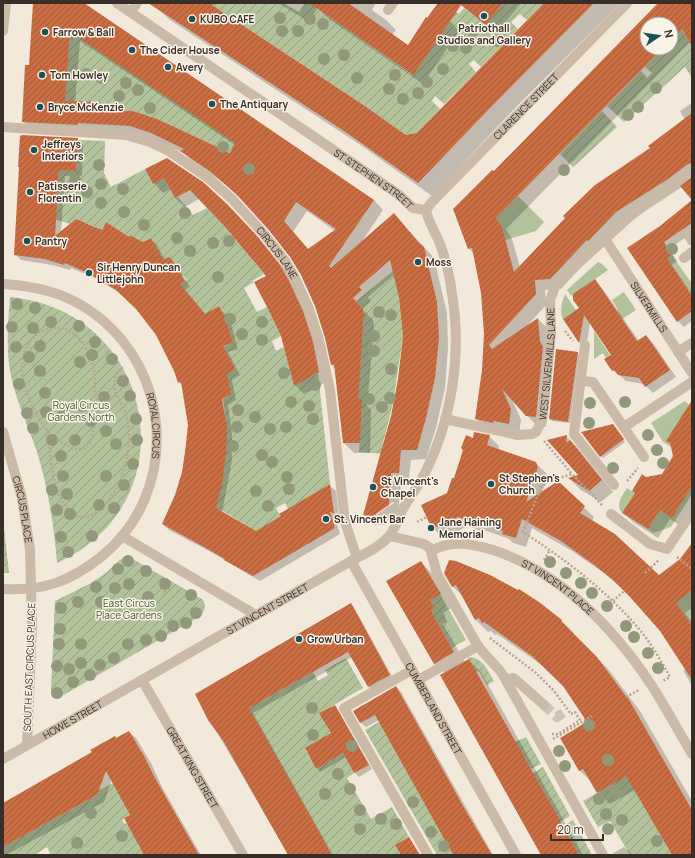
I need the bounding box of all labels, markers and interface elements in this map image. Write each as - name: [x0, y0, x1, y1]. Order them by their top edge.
- marker: Patriothall Studios and Gallery: [479, 11, 489, 21]
- place label: KUBO CAFE: [200, 12, 255, 26]
- marker: KUBO CAFE: [187, 14, 197, 24]
- north arrow: [639, 16, 679, 56]
- place label: Patriothall Studios and Gallery: [437, 21, 531, 47]
- place label: Farrow & Ball: [53, 25, 114, 39]
- marker: Farrow & Ball: [40, 27, 50, 37]
- text: N: [661, 28, 677, 39]
- place label: The Cider House: [140, 43, 220, 57]
- marker: The Cider House: [127, 45, 137, 55]
- place label: Avery: [176, 60, 203, 74]
- marker: Avery: [163, 62, 173, 72]
- place label: Tom Howley: [50, 68, 108, 82]
- marker: Tom Howley: [37, 70, 47, 80]
- street label: CLARENCE STREET: [490, 70, 562, 143]
- place label: The Antiquary: [220, 97, 288, 111]
- marker: The Antiquary: [207, 99, 217, 109]
- place label: Bryce McKenzie: [48, 100, 124, 114]
- marker: Bryce McKenzie: [35, 102, 45, 112]
- place label: Jeffreys Interiors: [42, 137, 84, 163]
- marker: Jeffreys Interiors: [29, 145, 39, 155]
- street label: ST STEPHEN STREET: [331, 145, 416, 212]
- place label: Patisserie Florentin: [38, 179, 87, 205]
- marker: Patisserie Florentin: [25, 187, 35, 197]
- street label: CIRCUS LANE: [253, 223, 301, 282]
- place label: Pantry: [35, 234, 67, 248]
- marker: Pantry: [22, 236, 32, 246]
- place label: Moss: [426, 255, 452, 269]
- marker: Moss: [413, 257, 423, 267]
- place label: Sir Henry Duncan Littlejohn: [97, 260, 180, 286]
- marker: Sir Henry Duncan Littlejohn: [84, 268, 94, 278]
- street label: SILVERMILLS: [627, 279, 671, 335]
- street label: WEST SILVERMILLS LANE: [535, 307, 558, 421]
- street label: ROYAL CIRCUS: [143, 391, 164, 460]
- park label: Royal Circus Gardens North: [47, 398, 115, 424]
- place label: St Stephen's Church: [499, 471, 560, 497]
- street label: CIRCUS PLACE: [9, 474, 36, 544]
- place label: St Vincent's Chapel: [381, 474, 439, 500]
- marker: St Stephen's Church: [486, 479, 496, 489]
- marker: St Vincent's Chapel: [368, 482, 378, 492]
- place label: St. Vincent Bar: [334, 512, 405, 526]
- marker: St. Vincent Bar: [321, 514, 331, 524]
- place label: Jane Haining Memorial: [439, 515, 501, 541]
- marker: Jane Haining Memorial: [426, 523, 436, 533]
- street label: ST VINCENT PLACE: [519, 556, 597, 618]
- street label: ST VINCENT STREET: [224, 580, 311, 638]
- park label: East Circus Place Gardens: [96, 596, 162, 622]
- street label: SOUTH EAST CIRCUS PLACE: [20, 602, 38, 732]
- place label: Grow Urban: [307, 632, 364, 646]
- marker: Grow Urban: [294, 634, 304, 644]
- street label: CUMBERLAND STREET: [402, 660, 465, 757]
- street label: HOWE STREET: [40, 697, 105, 742]
- street label: GREAT KING STREET: [163, 724, 222, 811]
- scale bar: [551, 816, 603, 842]
- text: 20 m: [557, 821, 584, 838]

